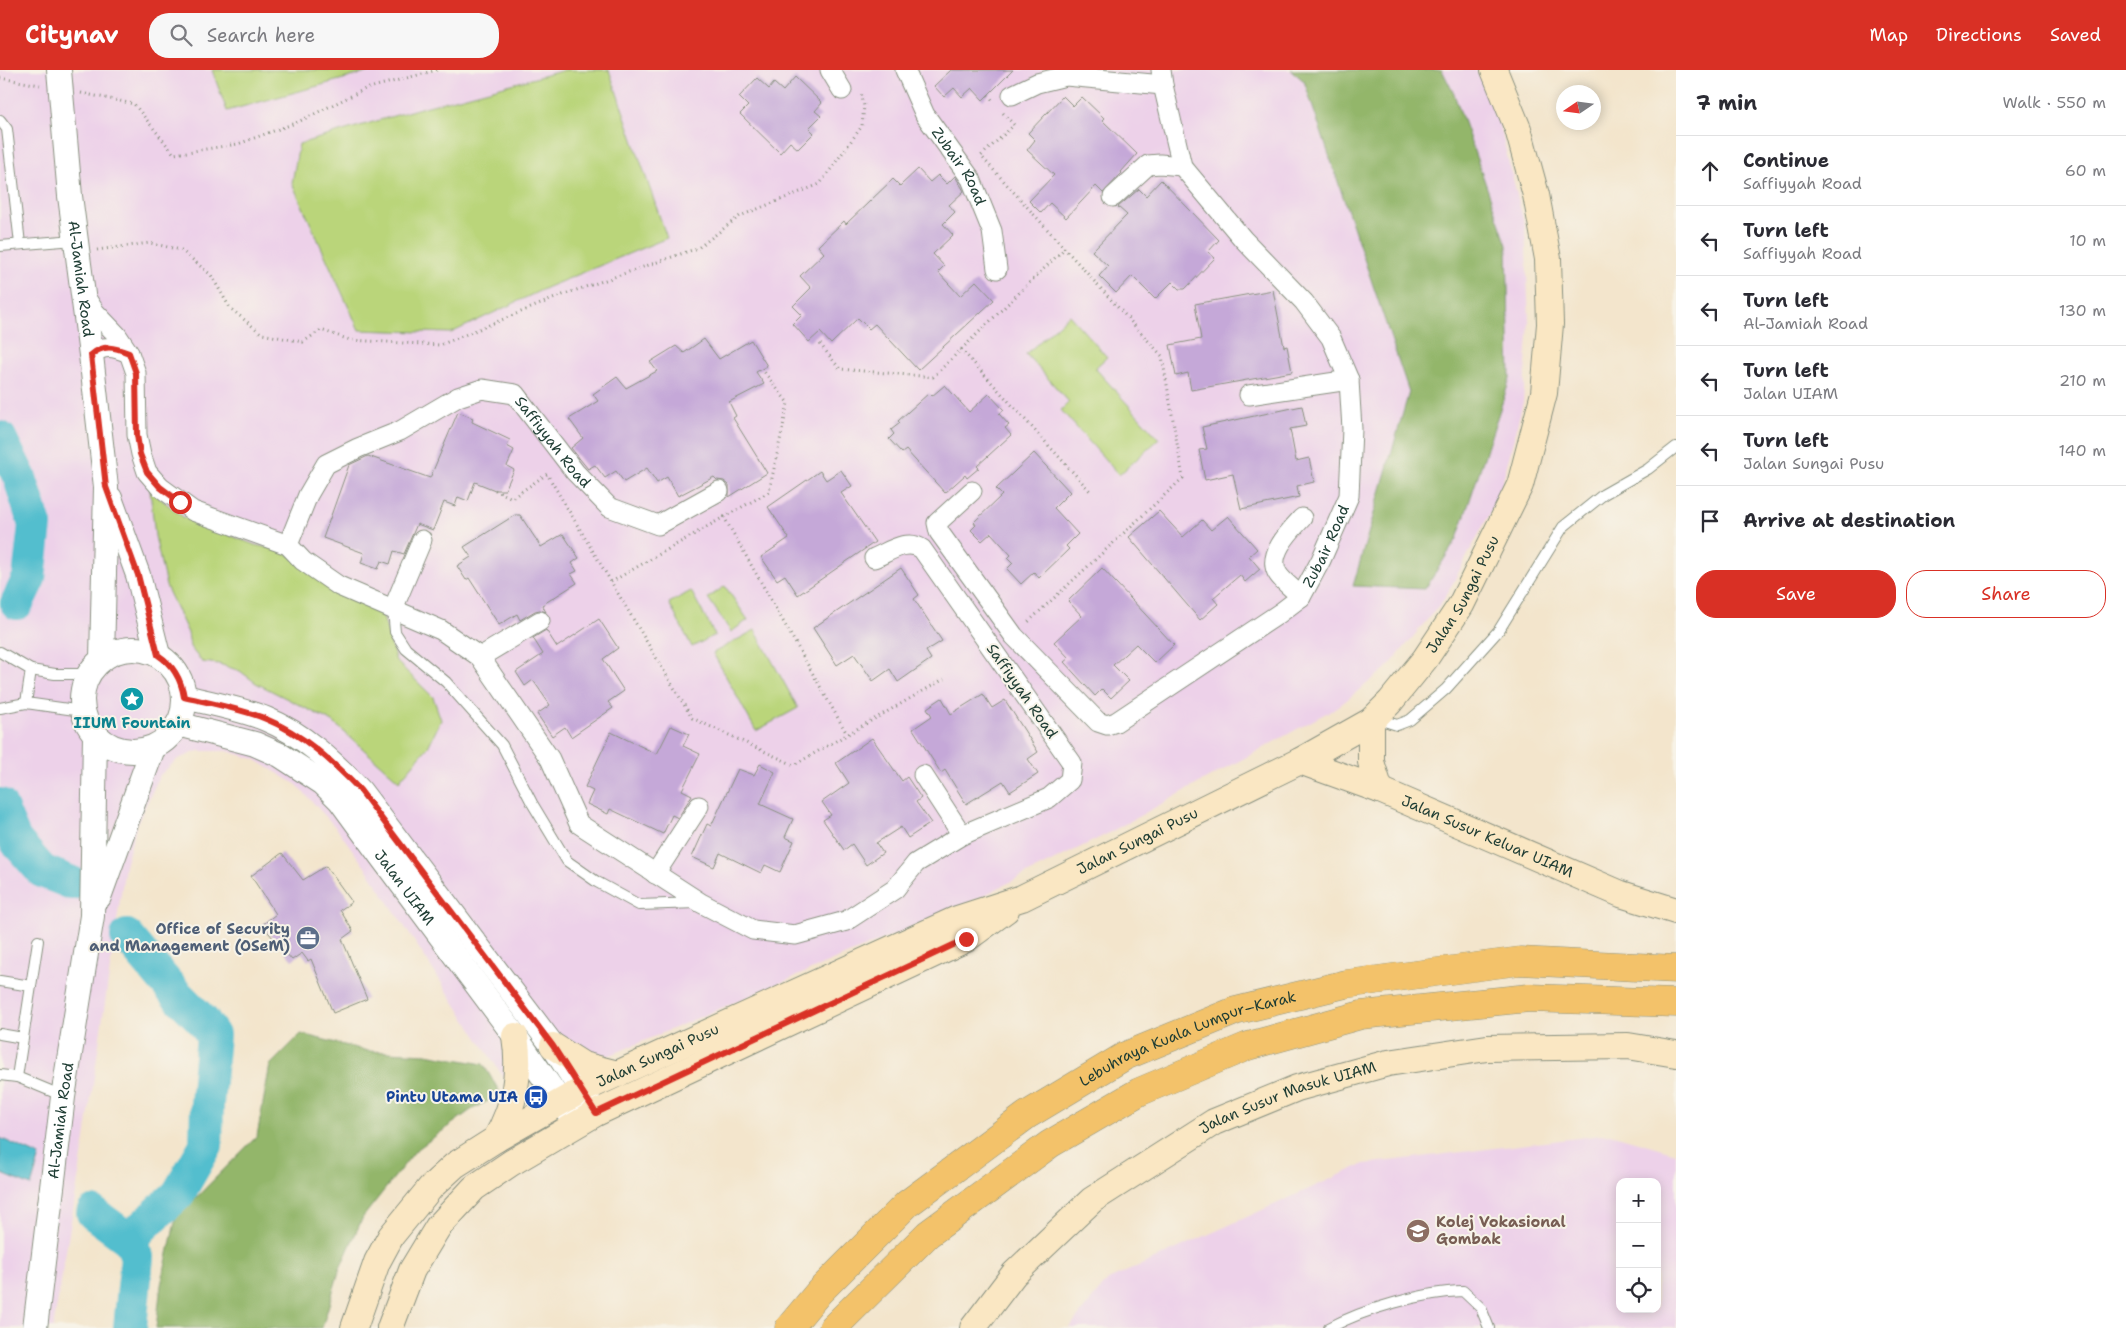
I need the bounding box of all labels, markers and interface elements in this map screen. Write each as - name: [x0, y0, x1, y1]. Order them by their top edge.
- search box: [149, 13, 499, 58]
- text: Citynav: [25, 19, 119, 51]
- icon: search: [167, 21, 195, 49]
- text: Search here: [207, 23, 315, 48]
- text: Map: [1870, 23, 1908, 47]
- text: Directions: [1936, 23, 2022, 47]
- text: Saved: [2050, 23, 2101, 47]
- north arrow: [1556, 85, 1601, 130]
- text: 7 min: [1696, 89, 1757, 117]
- text: Walk · 550 m: [2003, 92, 2106, 113]
- street label: Zubair Road: [927, 123, 991, 209]
- text: Continue: [1743, 148, 1829, 173]
- icon: ahead: [1696, 157, 1724, 185]
- text: 60 m: [2065, 160, 2106, 181]
- text: Saffiyyah Road: [1743, 173, 1862, 194]
- text: Turn left: [1743, 218, 1829, 243]
- street label: Al-Jamiah Road: [63, 219, 99, 339]
- icon: left: [1696, 227, 1724, 255]
- text: 10 m: [2069, 230, 2106, 251]
- text: Saffiyyah Road: [1743, 243, 1862, 264]
- text: Turn left: [1743, 288, 1829, 313]
- icon: left: [1696, 297, 1724, 325]
- text: 130 m: [2059, 300, 2106, 321]
- text: Al-Jamiah Road: [1743, 313, 1868, 334]
- text: Turn left: [1743, 358, 1829, 383]
- icon: left: [1696, 367, 1724, 395]
- text: 210 m: [2059, 370, 2106, 391]
- text: Jalan UIAM: [1743, 383, 1838, 404]
- street label: Saffiyyah Road: [510, 392, 596, 493]
- text: Turn left: [1743, 428, 1829, 453]
- icon: left: [1696, 437, 1724, 465]
- text: 140 m: [2059, 440, 2106, 461]
- text: Jalan Sungai Pusu: [1743, 453, 1884, 474]
- route start: [169, 491, 192, 514]
- street label: Zubair Road: [1298, 501, 1354, 591]
- icon: arrive: [1696, 507, 1724, 535]
- text: Arrive at destination: [1743, 508, 1955, 533]
- street label: Jalan Sungai Pusu: [1422, 532, 1504, 657]
- button: Save: [1696, 570, 1896, 618]
- button: Share: [1906, 570, 2106, 618]
- street label: Saffiyyah Road: [982, 640, 1062, 743]
- place icon: IIUM Fountain: [119, 686, 145, 712]
- place label: IIUM Fountain: [73, 713, 191, 733]
- street label: Jalan Susur Keluar UIAM: [1398, 790, 1576, 882]
- street label: Jalan Sungai Pusu: [1074, 803, 1201, 879]
- street label: Jalan UIAM: [370, 846, 439, 929]
- place label: Office of Security and Management (OSeM): [89, 919, 290, 956]
- office icon: Office of Security and Management (OSeM): [295, 925, 321, 951]
- route end: [955, 928, 978, 951]
- street label: Lebuhraya Kuala Lumpur–Karak: [1076, 987, 1298, 1091]
- street label: Jalan Sungai Pusu: [593, 1019, 722, 1092]
- street label: Jalan Susur Masuk UIAM: [1196, 1057, 1378, 1139]
- street label: Al-Jamiah Road: [43, 1060, 78, 1180]
- bus stop icon: Pintu Utama UIA: [523, 1084, 549, 1110]
- place label: Pintu Utama UIA: [386, 1087, 518, 1107]
- map controls: [1616, 1178, 1661, 1313]
- button: +: [1616, 1178, 1661, 1223]
- place label: Kolej Vokasional Gombak: [1436, 1212, 1566, 1249]
- school or university icon: Kolej Vokasional Gombak: [1405, 1218, 1431, 1244]
- button: −: [1616, 1223, 1661, 1268]
- button: locate: [1616, 1268, 1661, 1313]

